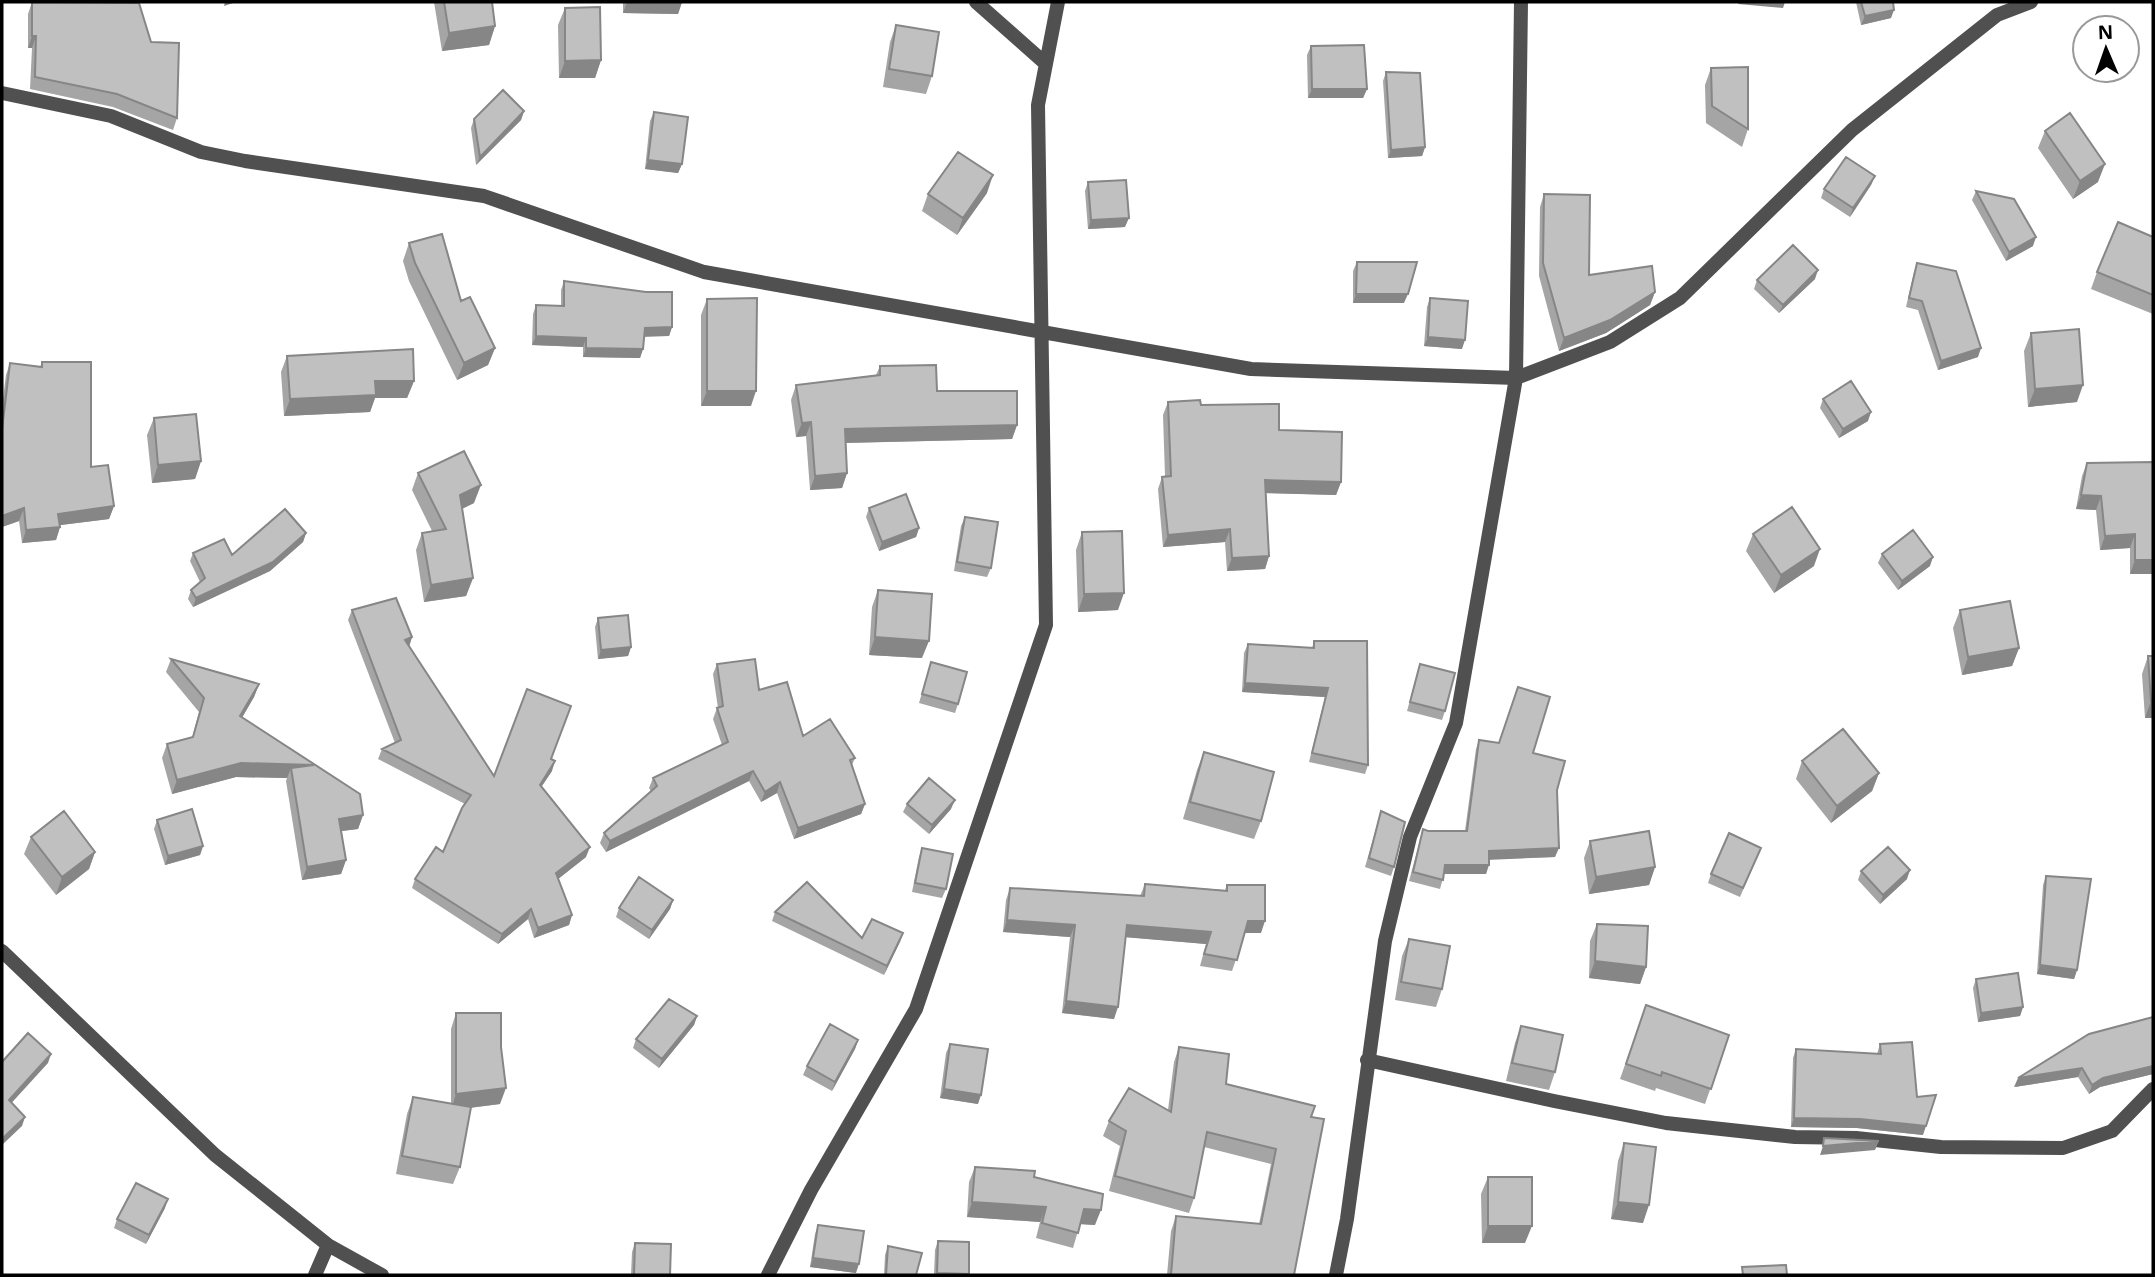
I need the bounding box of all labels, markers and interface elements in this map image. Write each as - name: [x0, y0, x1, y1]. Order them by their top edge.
- north arrow: [2071, 14, 2141, 84]
- text: N: [2097, 19, 2114, 45]

